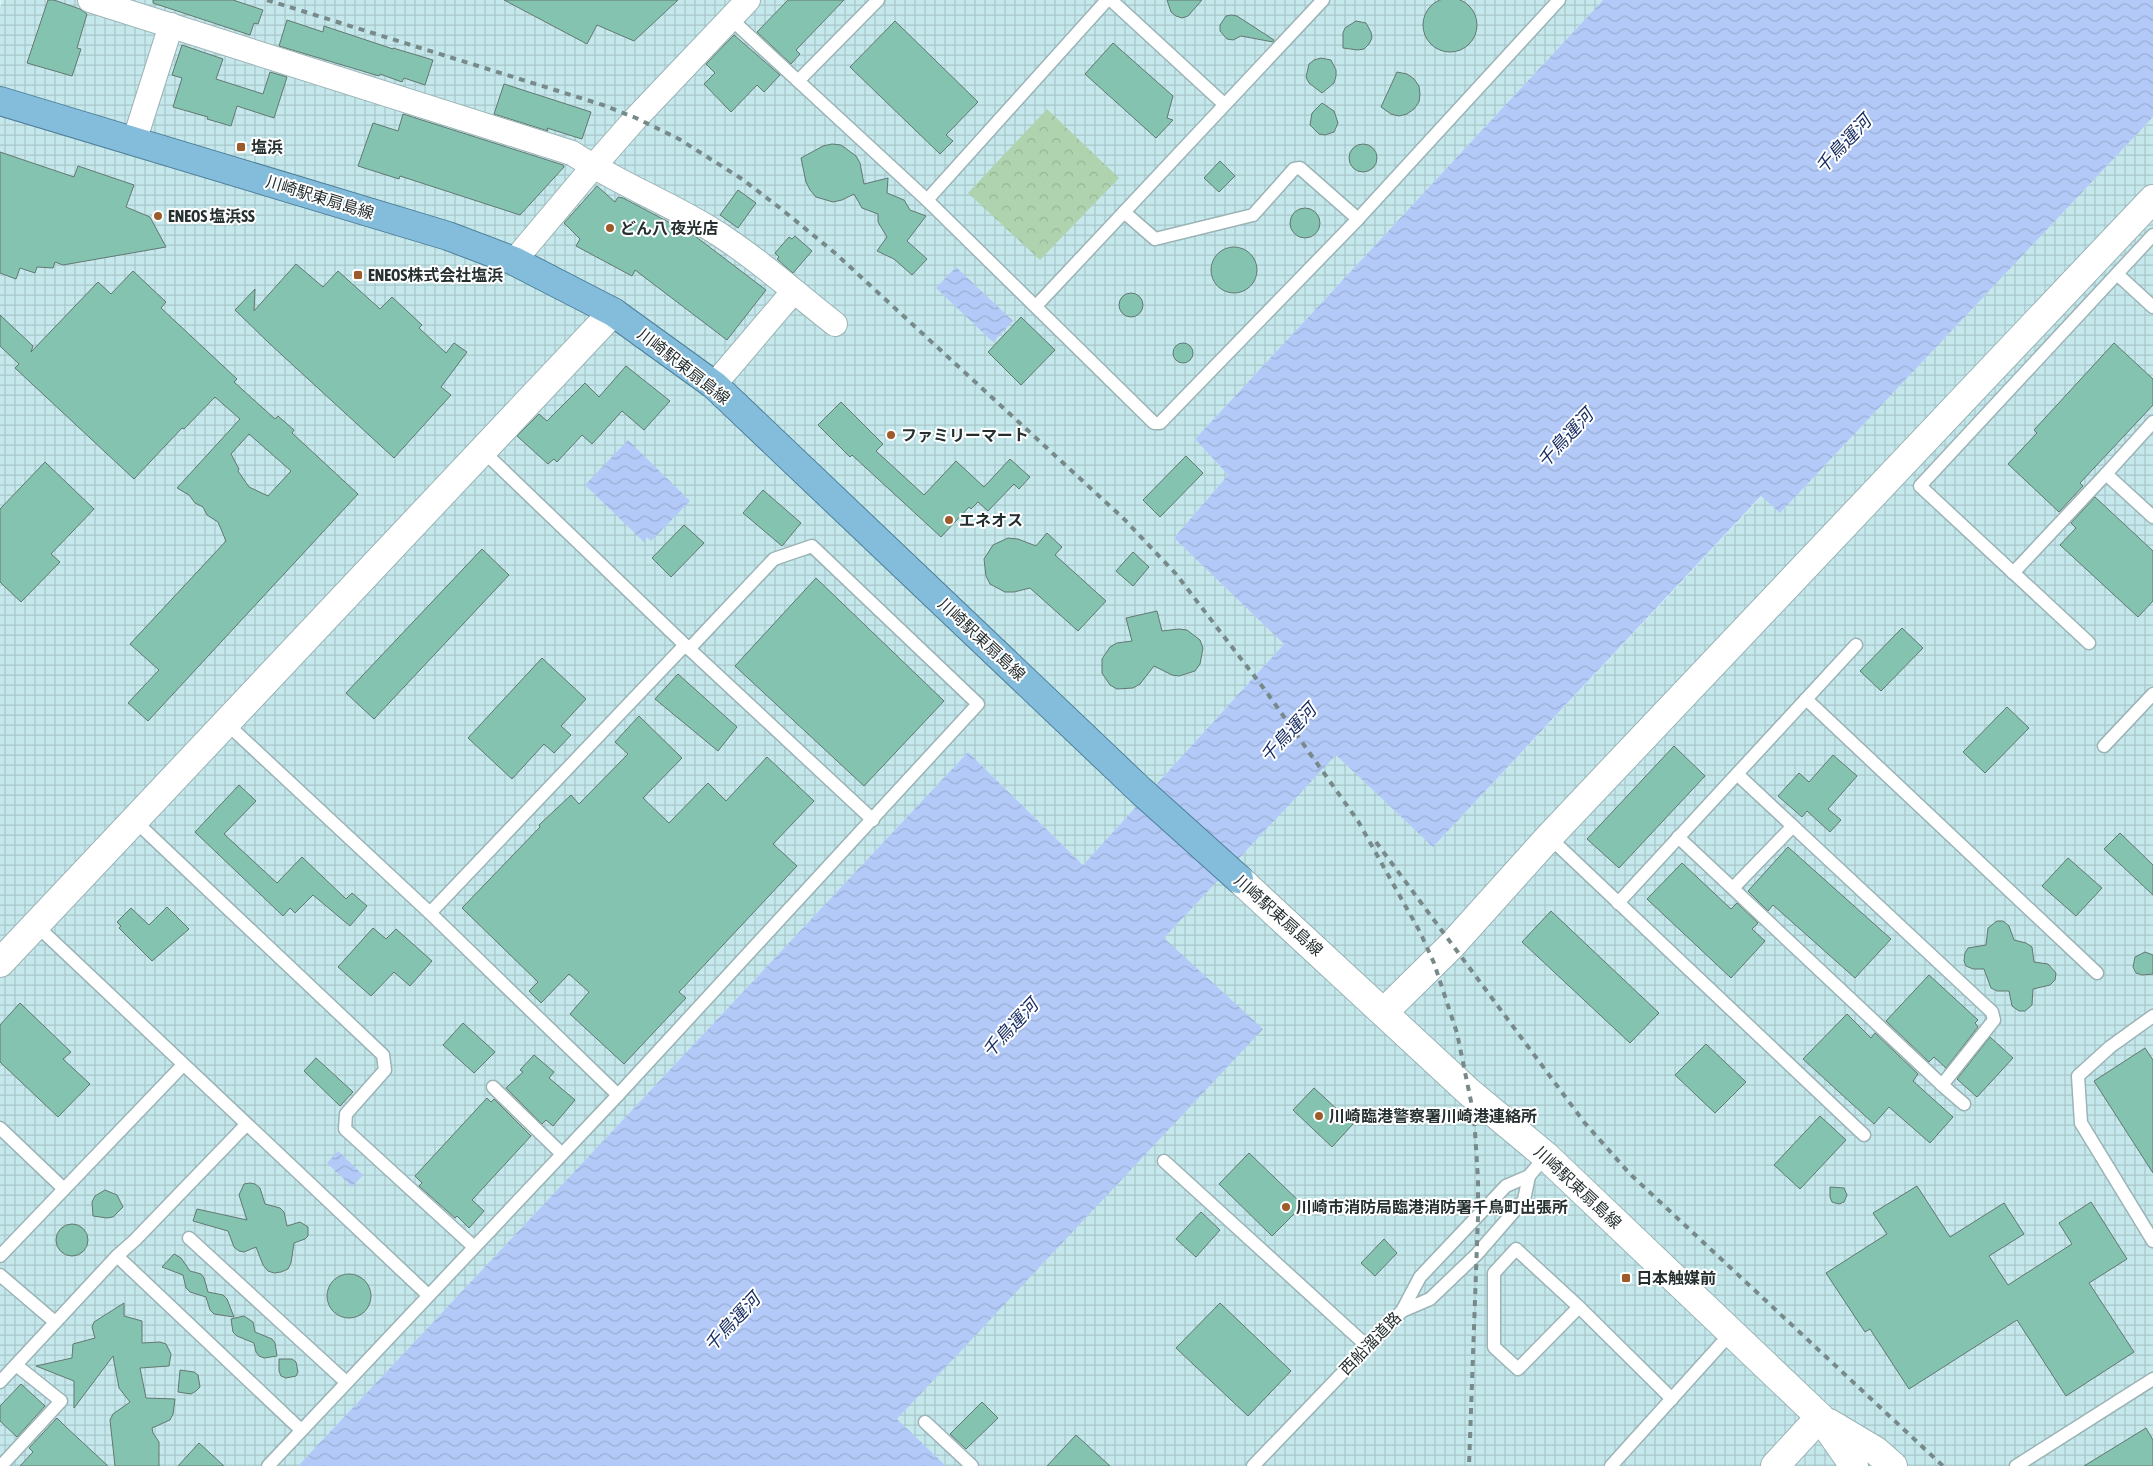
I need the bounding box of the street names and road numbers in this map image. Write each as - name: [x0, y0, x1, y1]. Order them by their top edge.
- street label: 川崎駅東扇島線: [264, 172, 376, 222]
- street label: 川崎駅東扇島線: [634, 324, 734, 408]
- street label: 川崎駅東扇島線: [935, 594, 1029, 684]
- street label: 川崎駅東扇島線: [1231, 871, 1327, 959]
- street label: 川崎駅東扇島線: [1531, 1142, 1625, 1232]
- street label: 西船溜道路: [1336, 1308, 1404, 1378]

